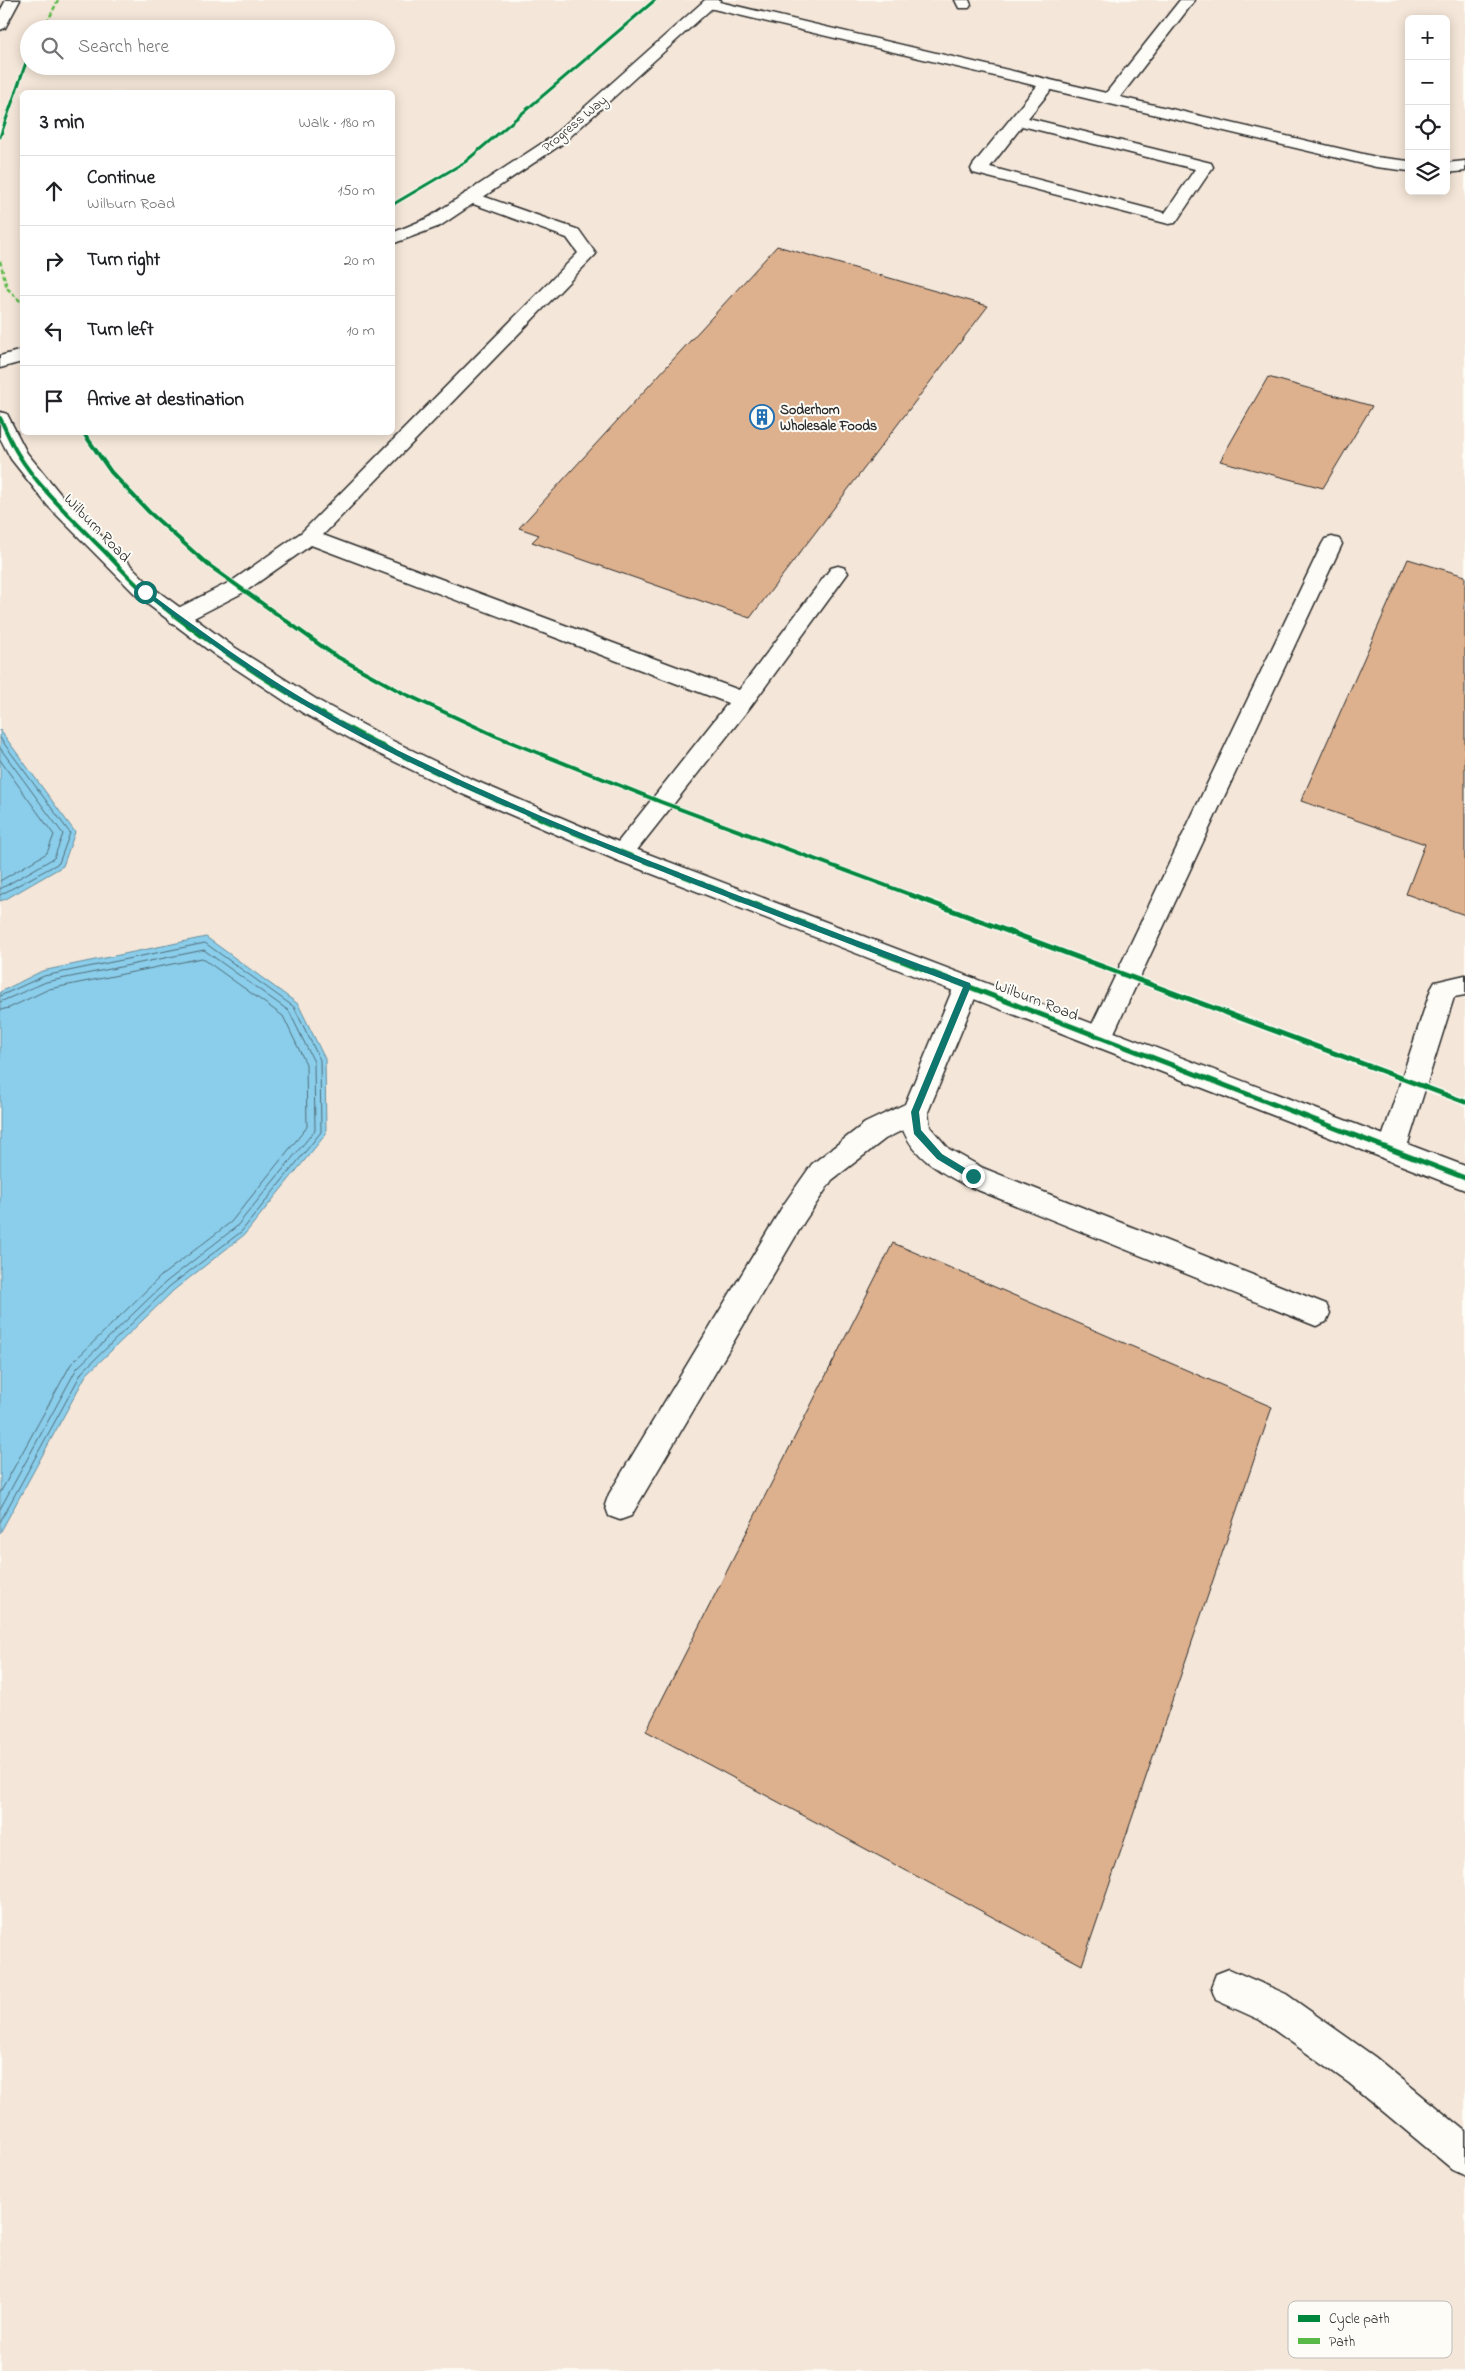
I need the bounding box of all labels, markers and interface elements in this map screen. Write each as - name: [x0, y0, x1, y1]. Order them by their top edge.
- map controls: [1405, 15, 1450, 195]
- button: +: [1405, 15, 1450, 60]
- search box: [20, 20, 395, 75]
- icon: search: [38, 34, 66, 62]
- text: Search here: [78, 34, 169, 61]
- button: −: [1405, 60, 1450, 105]
- street label: Progress Way: [538, 90, 613, 159]
- button: locate: [1405, 105, 1450, 150]
- text: 3 min: [40, 108, 84, 138]
- text: Walk · 180 m: [298, 111, 375, 135]
- button: layers: [1405, 150, 1450, 195]
- text: Continue: [87, 165, 155, 192]
- icon: ahead: [40, 177, 68, 205]
- text: 150 m: [337, 179, 375, 203]
- text: Wilburn Road: [87, 192, 175, 216]
- icon: right: [40, 247, 68, 275]
- text: Turn right: [87, 247, 160, 274]
- text: 20 m: [344, 249, 375, 273]
- icon: left: [40, 317, 68, 345]
- text: Turn left: [87, 317, 154, 344]
- text: 10 m: [347, 319, 375, 343]
- icon: arrive: [40, 387, 68, 415]
- text: Arrive at destination: [87, 387, 244, 414]
- place label: Soderhom Wholesale Foods: [780, 400, 877, 437]
- building icon: Soderhom Wholesale Foods: [749, 404, 775, 430]
- street label: Wilburn Road: [57, 488, 136, 568]
- route start: [134, 581, 157, 604]
- street label: Wilburn Road: [991, 974, 1082, 1028]
- route end: [962, 1165, 985, 1188]
- legend: [1288, 2301, 1452, 2358]
- text: Cycle path: [1329, 2309, 1390, 2331]
- text: Path: [1329, 2332, 1355, 2353]

